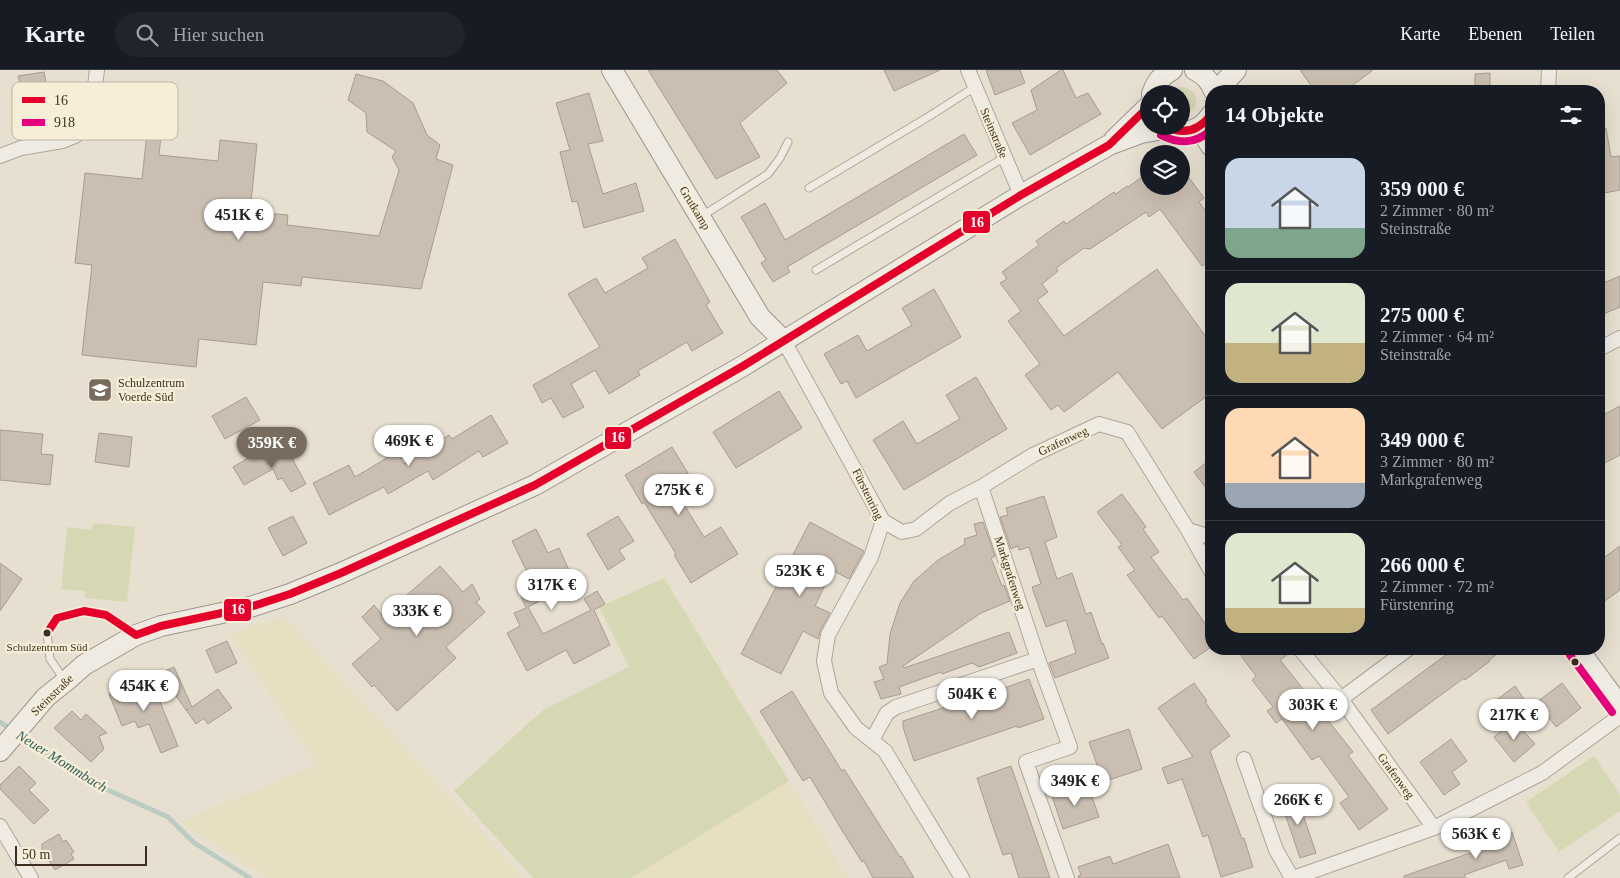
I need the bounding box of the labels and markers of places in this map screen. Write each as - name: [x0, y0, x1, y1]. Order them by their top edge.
- pin: 451K €: [198, 198, 280, 241]
- place label: Schulzentrum Voerde Süd: [118, 376, 185, 404]
- school or university icon: Schulzentrum Voerde Süd: [87, 377, 113, 403]
- pin: 469K €: [368, 424, 450, 467]
- pin: 359K €: [231, 426, 313, 469]
- pin: 275K €: [638, 474, 720, 516]
- pin: 523K €: [759, 554, 841, 597]
- pin: 317K €: [511, 568, 593, 611]
- pin: 333K €: [376, 594, 458, 637]
- marker: Schulzentrum Süd: [42, 628, 52, 638]
- place label: Schulzentrum Süd: [7, 641, 88, 653]
- unlabelled marker: [1570, 657, 1580, 667]
- pin: 454K €: [103, 670, 185, 712]
- pin: 504K €: [931, 678, 1013, 720]
- pin: 303K €: [1272, 688, 1354, 731]
- pin: 217K €: [1473, 698, 1555, 741]
- pin: 349K €: [1034, 764, 1116, 807]
- pin: 266K €: [1257, 784, 1339, 826]
- pin: 563K €: [1435, 818, 1517, 860]

